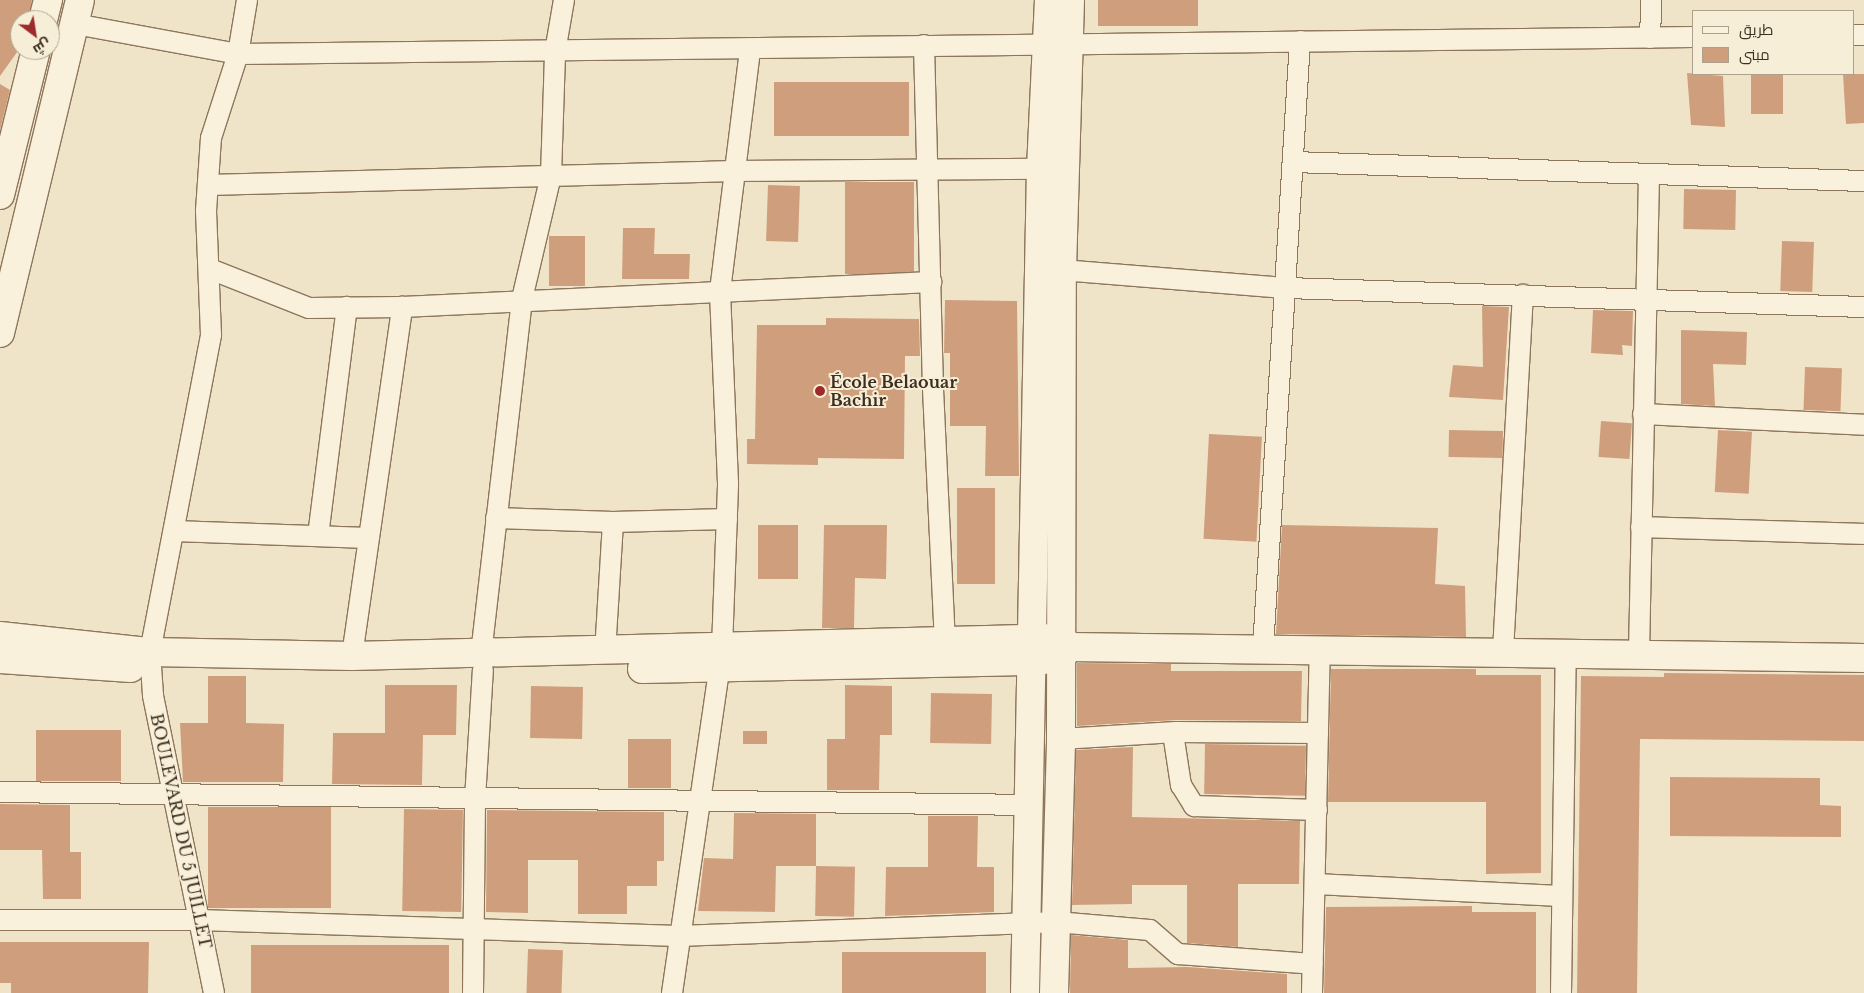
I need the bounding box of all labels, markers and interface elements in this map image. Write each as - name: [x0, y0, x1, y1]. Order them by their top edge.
- north arrow: [10, 10, 60, 60]
- legend: [1692, 10, 1854, 75]
- text: طريق: [1739, 20, 1773, 39]
- text: ش: [30, 35, 55, 59]
- text: مبنى: [1739, 45, 1770, 64]
- place label: École Belaouar Bachir: [830, 372, 957, 410]
- marker: École Belaouar Bachir: [814, 385, 826, 397]
- street label: BOULEVARD DU 5 JUILLET: [147, 712, 215, 950]

